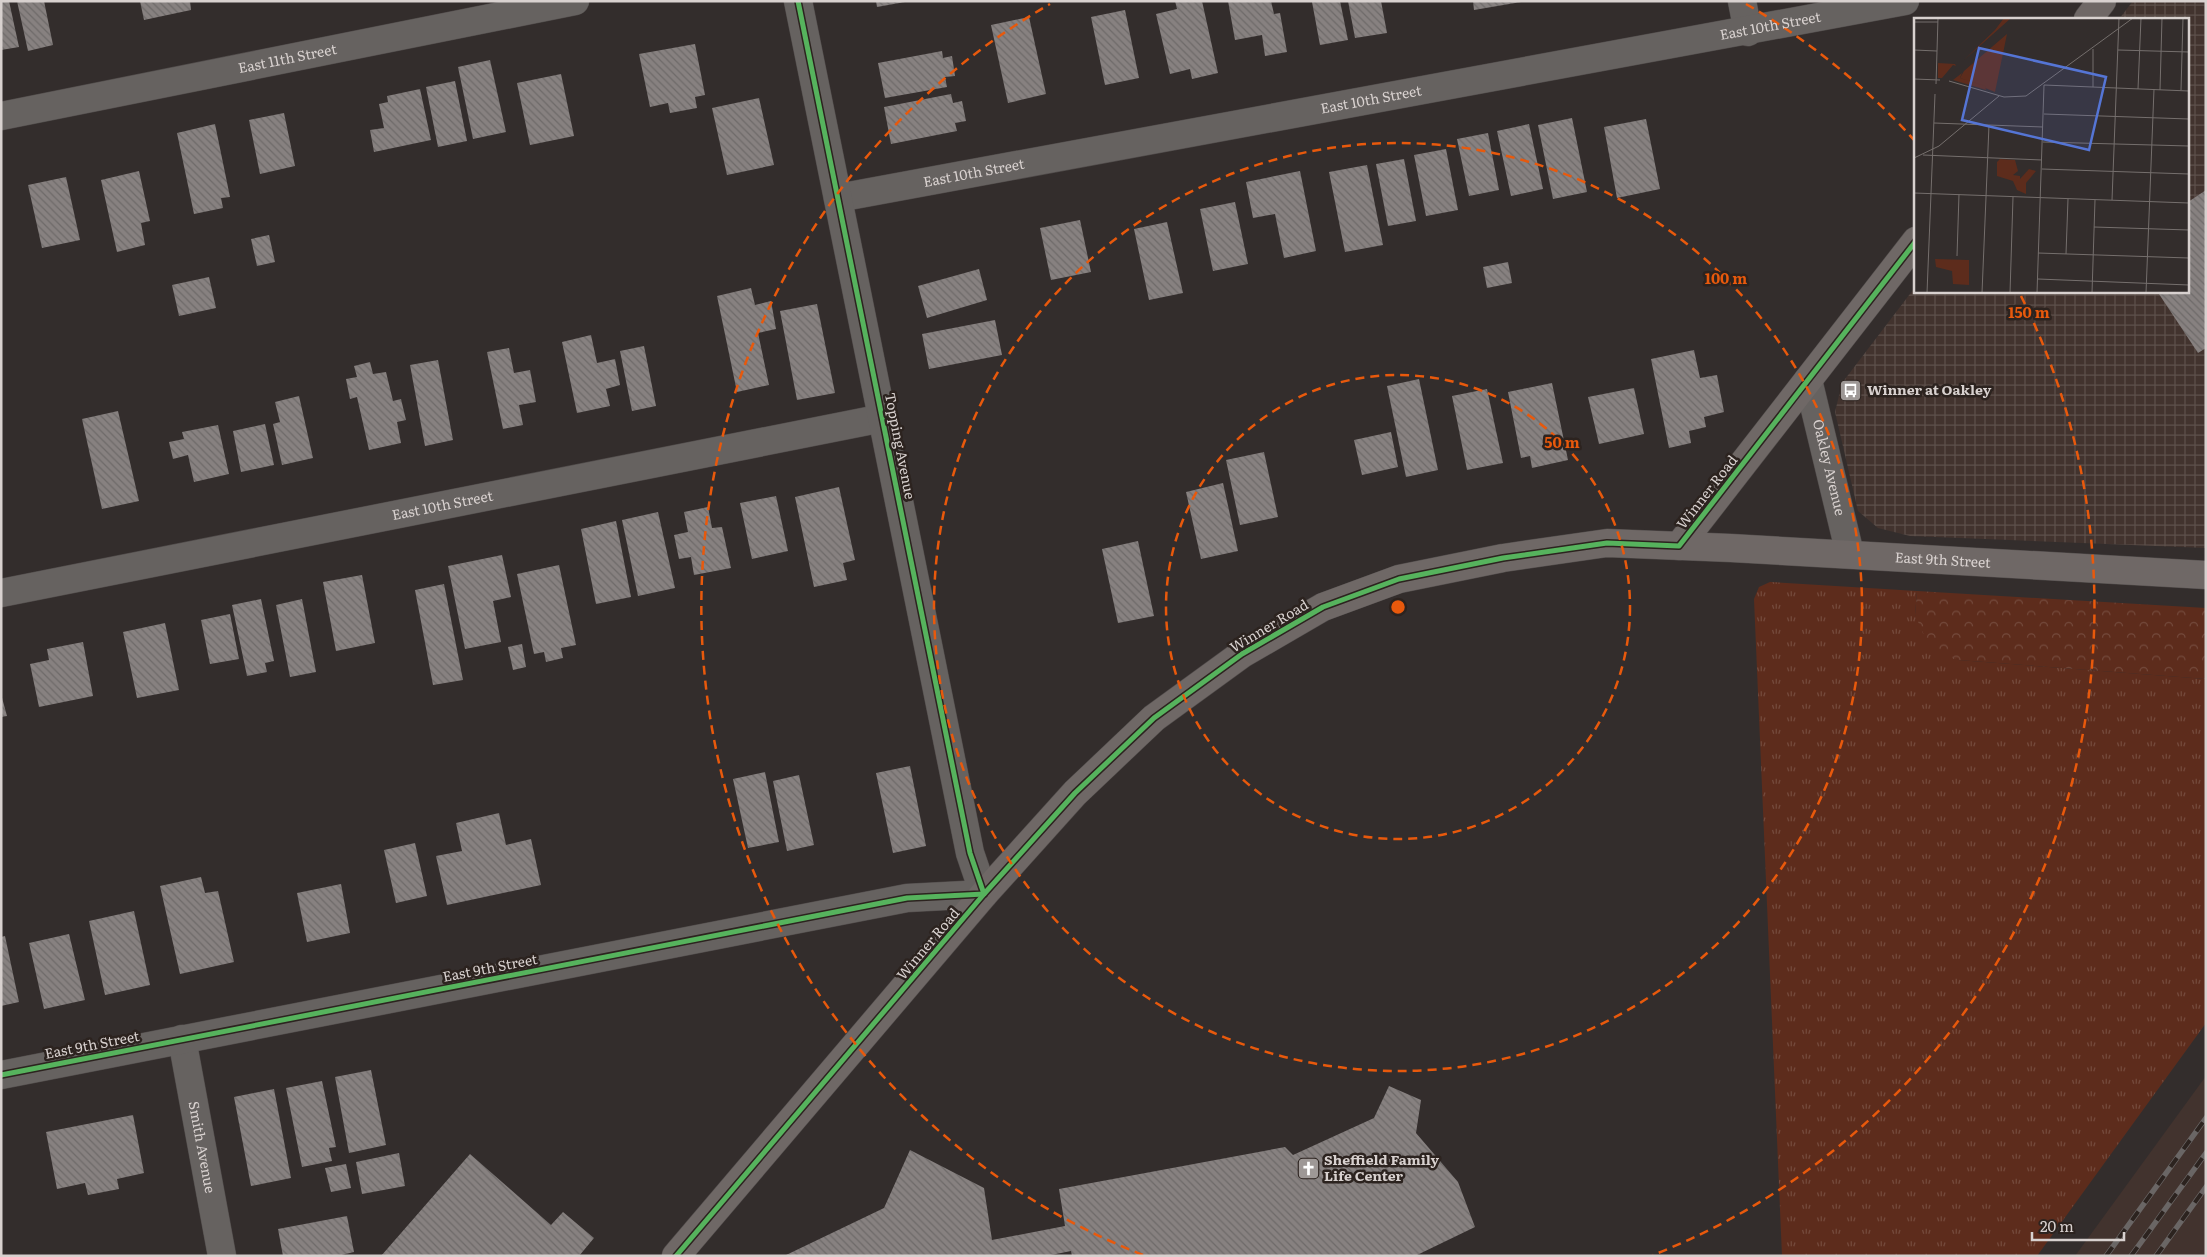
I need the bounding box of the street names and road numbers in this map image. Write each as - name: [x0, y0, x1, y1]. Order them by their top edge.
- street label: East 10th Street: [1718, 6, 1823, 44]
- street label: East 11th Street: [236, 38, 339, 77]
- street label: East 10th Street: [1319, 79, 1423, 118]
- street label: East 10th Street: [921, 153, 1026, 191]
- street label: Topping Avenue: [881, 391, 921, 501]
- street label: Oakley Avenue: [1809, 417, 1851, 517]
- street label: Winner Road: [1671, 450, 1742, 532]
- street label: East 10th Street: [390, 485, 495, 524]
- street label: East 9th Street: [1894, 546, 1992, 572]
- street label: Winner Road: [1225, 594, 1312, 657]
- street label: Winner Road: [891, 903, 964, 984]
- street label: East 9th Street: [441, 948, 539, 986]
- street label: East 9th Street: [43, 1025, 141, 1063]
- street label: Smith Avenue: [185, 1099, 221, 1195]

